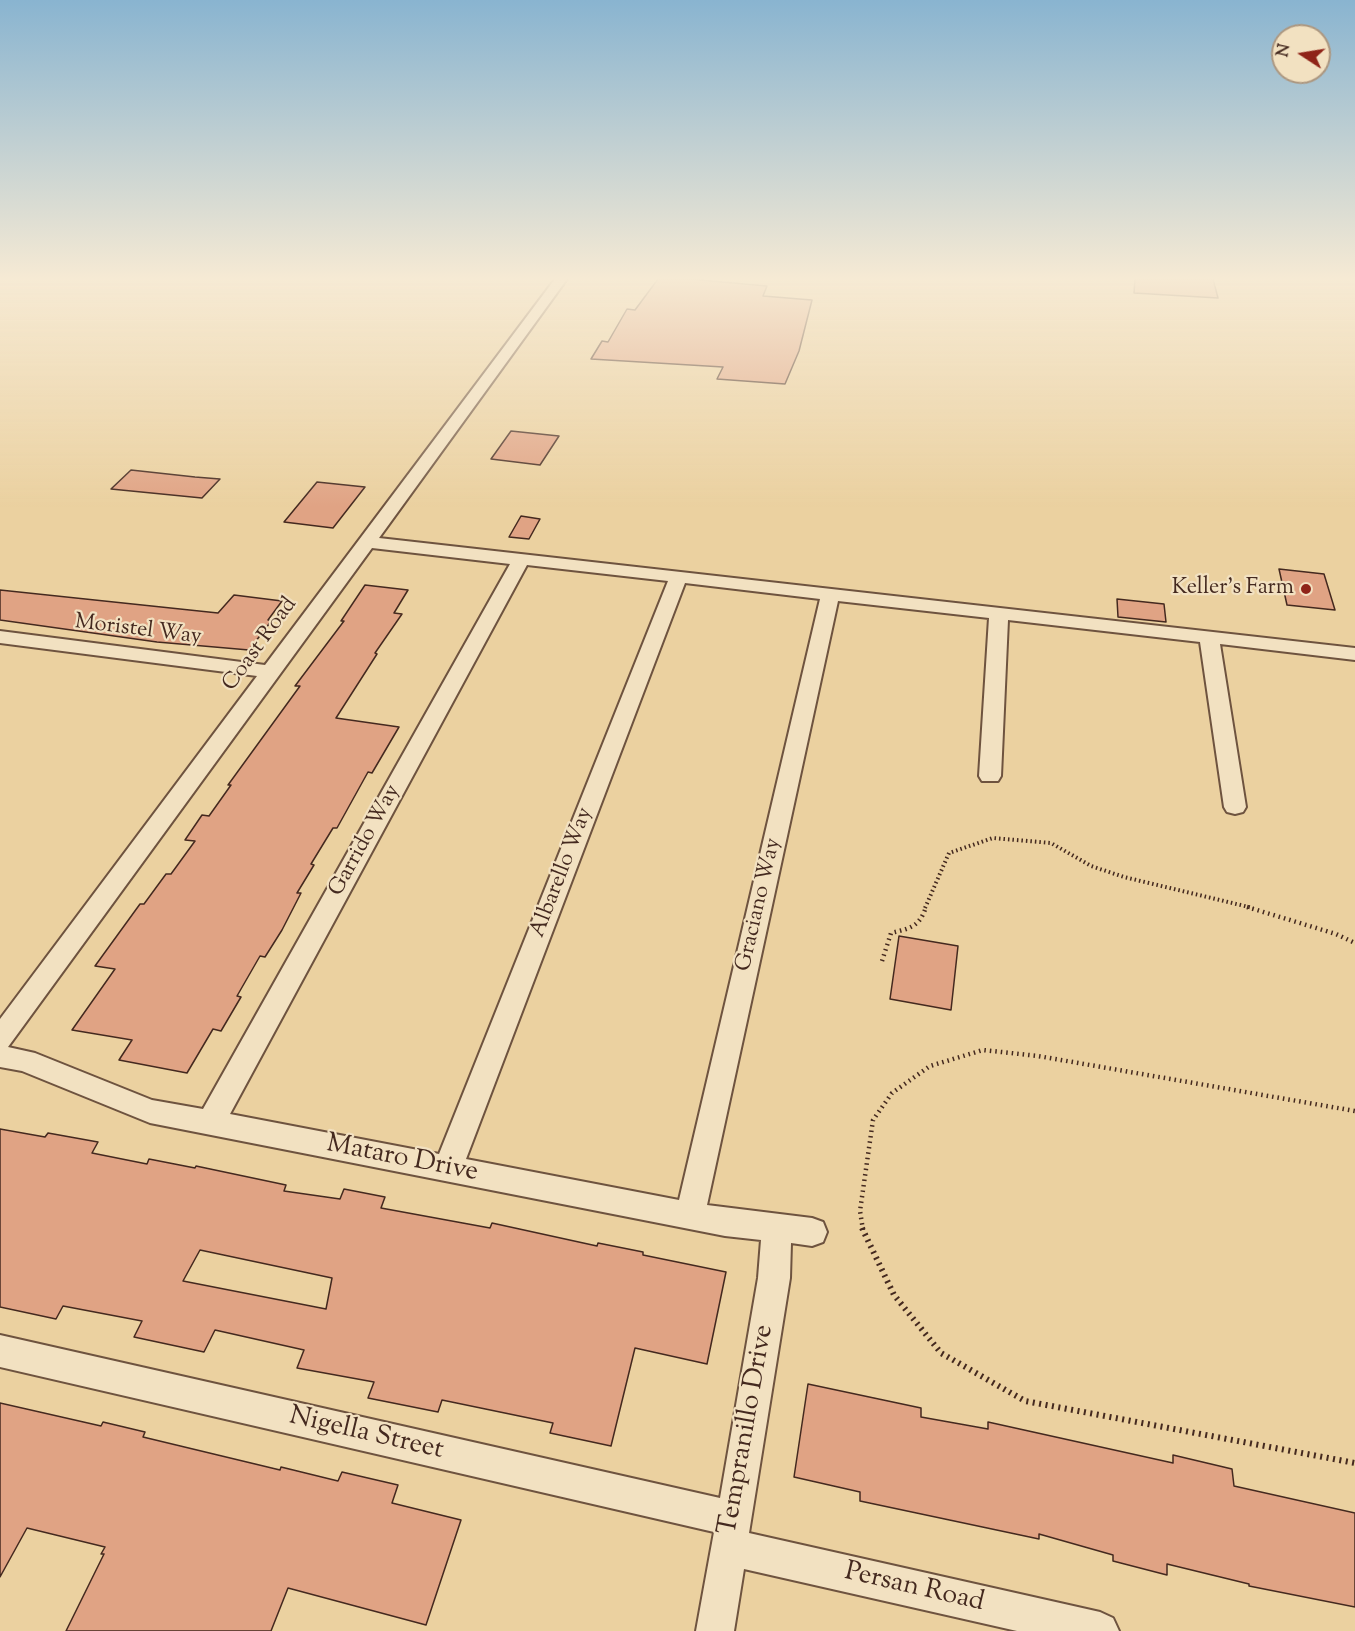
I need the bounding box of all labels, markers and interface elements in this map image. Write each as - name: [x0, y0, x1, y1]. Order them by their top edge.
- north arrow: [1271, 24, 1331, 84]
- text: N: [1272, 42, 1297, 59]
- place label: Keller’s Farm: [1172, 576, 1294, 602]
- marker: Keller’s Farm: [1299, 582, 1313, 596]
- street label: Coast Road: [218, 593, 304, 697]
- street label: Moristel Way: [73, 610, 203, 652]
- street label: Garrido Way: [325, 781, 407, 901]
- street label: Albarello Way: [526, 804, 600, 942]
- street label: Graciano Way: [732, 836, 788, 974]
- street label: Mataro Drive: [323, 1129, 481, 1191]
- street label: Tempranillo Drive: [714, 1322, 782, 1538]
- street label: Nigella Street: [286, 1402, 446, 1468]
- street label: Persan Road: [841, 1557, 987, 1621]

